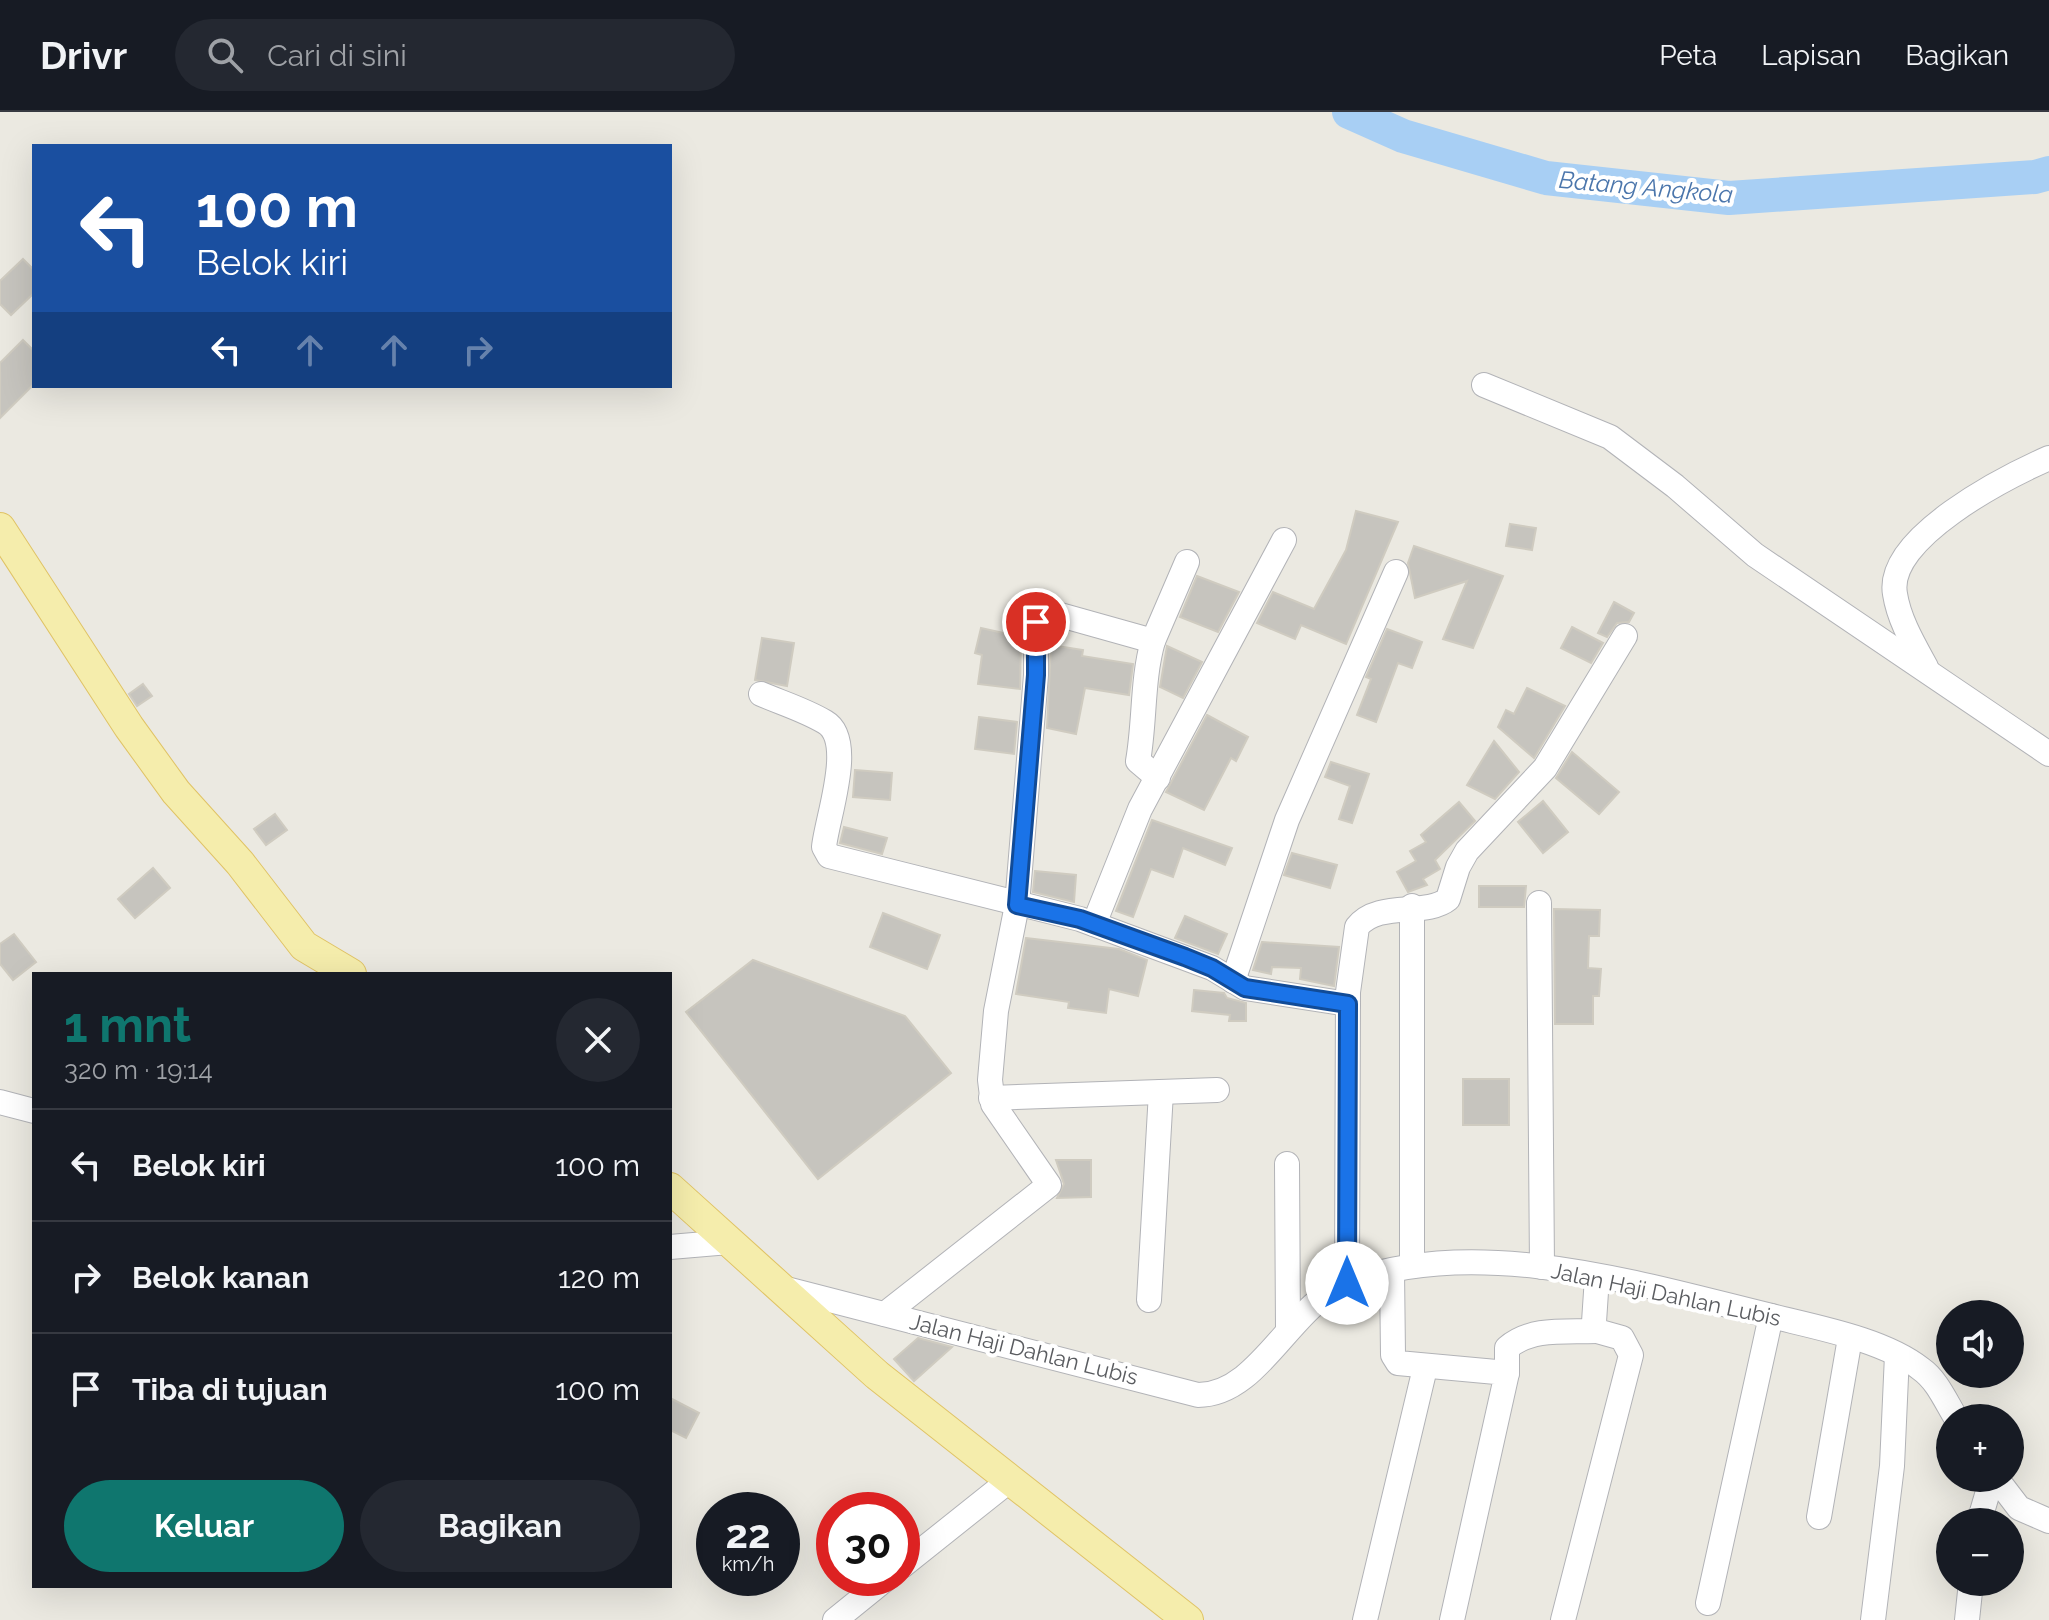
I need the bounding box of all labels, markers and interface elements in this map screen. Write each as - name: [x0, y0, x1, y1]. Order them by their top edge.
- search box: [175, 19, 735, 91]
- text: Drivr: [40, 33, 127, 78]
- icon: search: [203, 33, 247, 77]
- text: Cari di sini: [267, 38, 407, 73]
- text: Peta: [1659, 39, 1717, 72]
- text: Lapisan: [1761, 39, 1861, 72]
- text: Bagikan: [1905, 39, 2009, 72]
- water label: Batang Angkola: [1558, 165, 1734, 209]
- text: 100 m: [196, 174, 358, 240]
- icon: left: [64, 176, 168, 280]
- text: Belok kiri: [196, 241, 348, 283]
- icon: left: [204, 328, 248, 372]
- icon: ahead: [288, 328, 332, 372]
- icon: ahead: [372, 328, 416, 372]
- icon: right: [456, 328, 500, 372]
- pin: [1002, 588, 1070, 656]
- icon: arrive: [1014, 600, 1058, 644]
- text: 1 mnt: [64, 997, 191, 1053]
- button: close: [556, 998, 640, 1082]
- text: 320 m · 19:14: [64, 1055, 213, 1085]
- icon: left: [64, 1143, 108, 1187]
- text: Belok kiri: [132, 1148, 266, 1183]
- text: 100 m: [555, 1148, 640, 1183]
- position arrow: [1305, 1241, 1389, 1325]
- icon: right: [64, 1255, 108, 1299]
- street label: Jalan Haji Dahlan Lubis: [1549, 1257, 1783, 1331]
- text: Belok kanan: [132, 1260, 309, 1295]
- text: 120 m: [558, 1260, 640, 1295]
- map controls: [1936, 1300, 2024, 1596]
- button: sound: [1936, 1300, 2024, 1388]
- street label: Jalan Haji Dahlan Lubis: [907, 1308, 1141, 1390]
- icon: arrive: [64, 1367, 108, 1411]
- text: Tiba di tujuan: [132, 1372, 328, 1407]
- text: 100 m: [555, 1372, 640, 1407]
- button: +: [1936, 1404, 2024, 1492]
- button: Keluar: [64, 1480, 344, 1572]
- button: Bagikan: [360, 1480, 640, 1572]
- speed limit sign: 30: [816, 1492, 920, 1596]
- button: −: [1936, 1508, 2024, 1596]
- text: 22: [725, 1510, 771, 1557]
- text: km/h: [722, 1552, 774, 1576]

